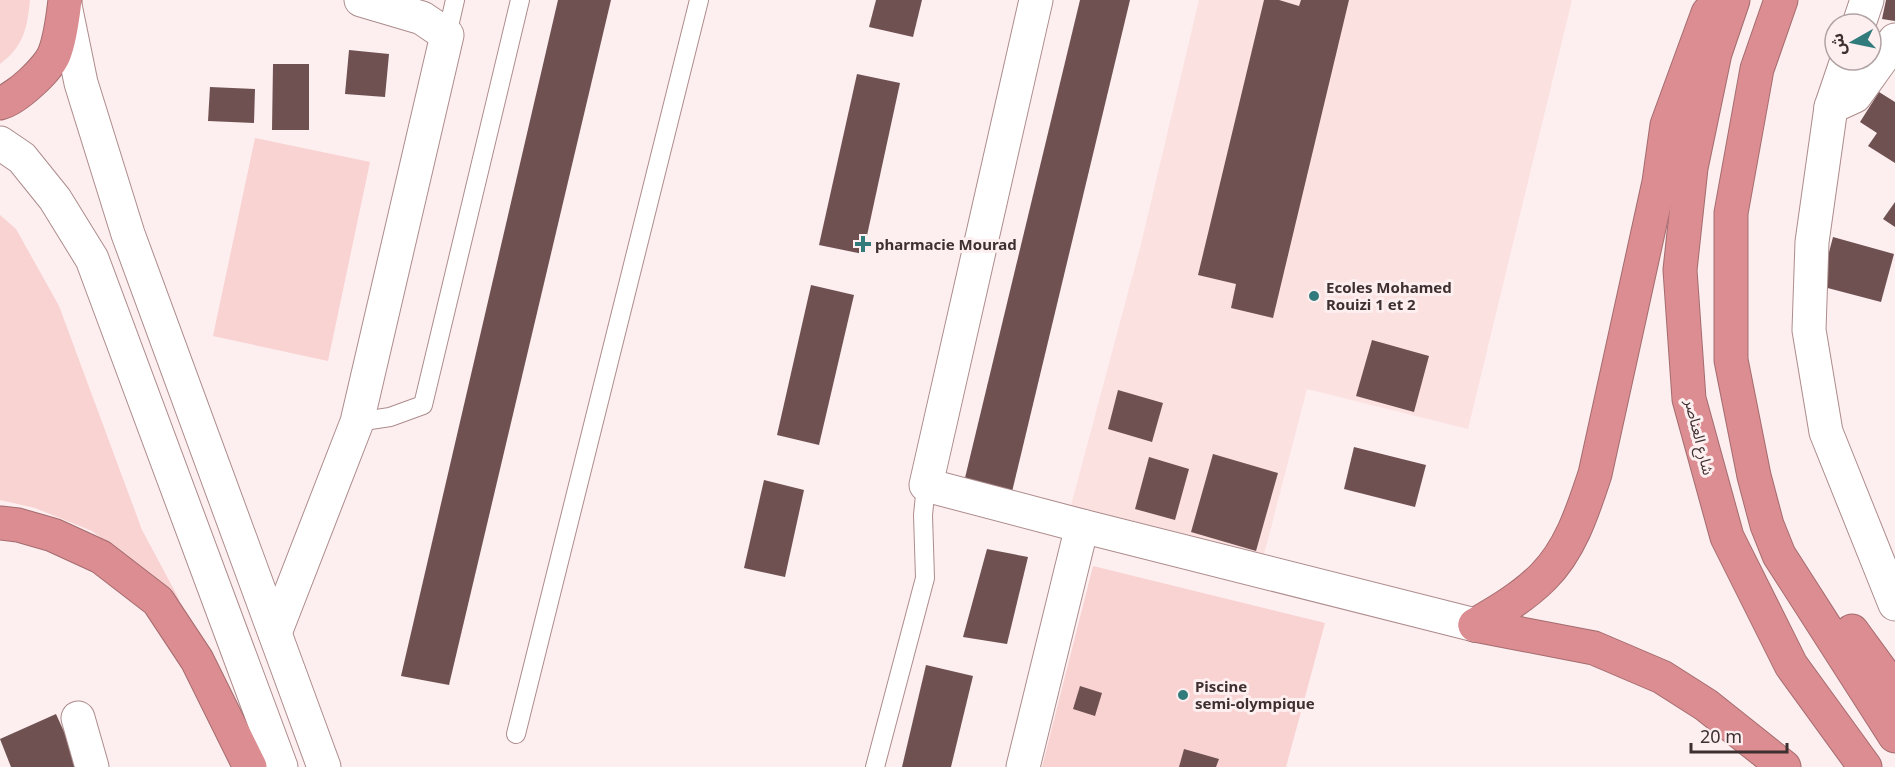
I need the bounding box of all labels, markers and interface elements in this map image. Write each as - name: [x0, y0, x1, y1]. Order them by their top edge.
- north arrow: [1823, 12, 1883, 72]
- text: ش: [1826, 32, 1851, 57]
- place label: pharmacie Mourad: [875, 234, 1017, 254]
- marker: pharmacie Mourad: [856, 237, 870, 251]
- place label: Ecoles Mohamed Rouizi 1 et 2: [1326, 277, 1452, 314]
- marker: Ecoles Mohamed Rouizi 1 et 2: [1307, 289, 1321, 303]
- street label: شارع العناصر: [1678, 396, 1719, 478]
- place label: Piscine semi-olympique: [1195, 676, 1315, 713]
- marker: Piscine semi-olympique: [1176, 688, 1190, 702]
- scale bar: [1691, 716, 1787, 754]
- text: 20 m: [1700, 724, 1742, 748]

